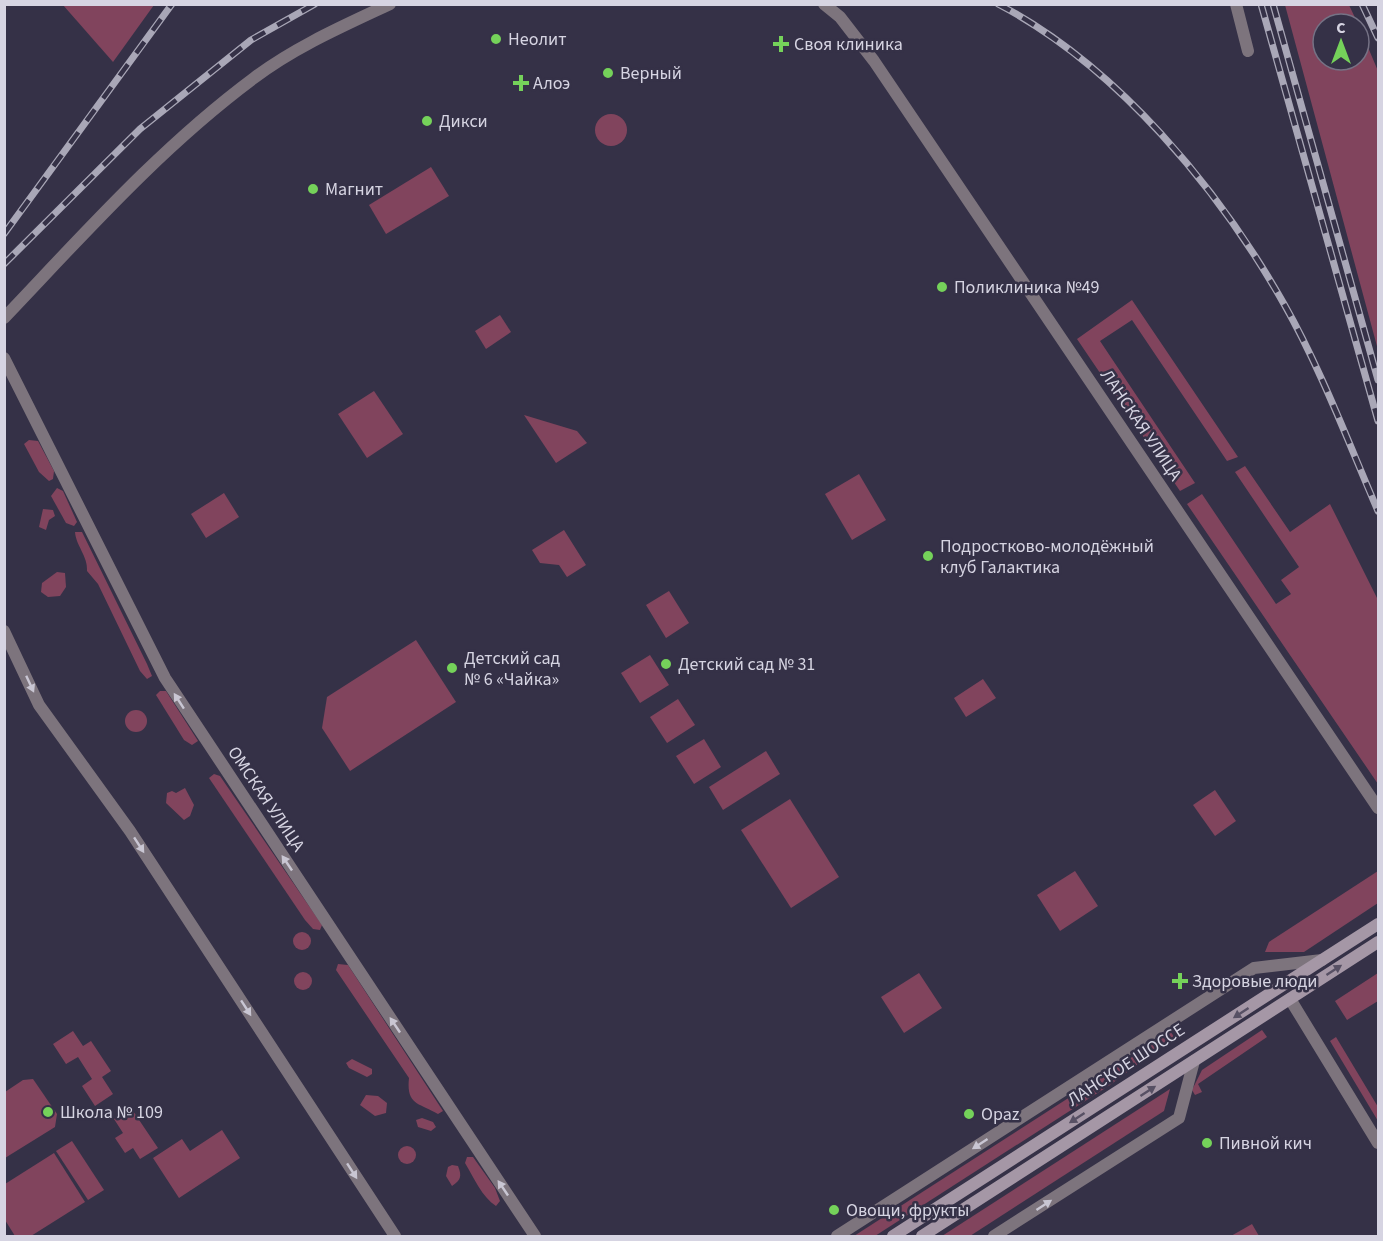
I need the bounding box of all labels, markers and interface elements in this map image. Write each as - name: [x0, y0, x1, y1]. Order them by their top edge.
- north arrow: [1311, 12, 1371, 72]
- text: С: [1336, 17, 1346, 39]
- place label: Неолит: [508, 27, 566, 52]
- marker: Неолит: [489, 32, 503, 46]
- place label: Своя клиника: [794, 32, 903, 57]
- marker: Своя клиника: [772, 35, 790, 53]
- place label: Верный: [620, 61, 682, 86]
- marker: Верный: [601, 66, 615, 80]
- place label: Алоэ: [533, 71, 570, 96]
- marker: Алоэ: [514, 76, 528, 90]
- place label: Дикси: [439, 109, 488, 134]
- marker: Дикси: [420, 114, 434, 128]
- place label: Магнит: [325, 177, 383, 202]
- marker: Магнит: [306, 182, 320, 196]
- place label: Поликлиника №49: [954, 275, 1099, 300]
- marker: Поликлиника №49: [935, 280, 949, 294]
- street label: ЛАНСКАЯ УЛИЦА: [1094, 364, 1188, 486]
- place label: Подростково-молодёжный клуб Галактика: [940, 534, 1154, 580]
- marker: Подростково-молодёжный клуб Галактика: [921, 549, 935, 563]
- place label: Детский сад № 6 «Чайка»: [464, 646, 561, 692]
- place label: Детский сад № 31: [678, 652, 815, 677]
- marker: Детский сад № 31: [659, 657, 673, 671]
- marker: Детский сад № 6 «Чайка»: [445, 661, 459, 675]
- one-way arrow: [24, 675, 34, 693]
- one-way arrow: [174, 692, 185, 709]
- street label: ОМСКАЯ УЛИЦА: [221, 741, 311, 857]
- one-way arrow: [133, 837, 144, 853]
- one-way arrow: [282, 855, 293, 871]
- one-way arrow: [1326, 965, 1342, 976]
- place label: Здоровые люди: [1192, 969, 1317, 994]
- marker: Здоровые люди: [1173, 974, 1187, 988]
- one-way arrow: [240, 1000, 251, 1017]
- one-way arrow: [1233, 1007, 1249, 1018]
- one-way arrow: [389, 1018, 401, 1034]
- street label: ЛАНСКОЕ ШОССЕ: [1062, 1018, 1190, 1112]
- one-way arrow: [1139, 1085, 1155, 1097]
- place label: Школа № 109: [60, 1100, 163, 1125]
- place label: Opaz: [981, 1102, 1020, 1127]
- marker: Школа № 109: [41, 1105, 55, 1119]
- marker: Opaz: [962, 1107, 976, 1121]
- one-way arrow: [1069, 1113, 1085, 1124]
- place label: Пивной кич: [1219, 1131, 1312, 1156]
- marker: Пивной кич: [1200, 1136, 1214, 1150]
- one-way arrow: [972, 1138, 988, 1149]
- one-way arrow: [347, 1163, 358, 1180]
- one-way arrow: [498, 1180, 509, 1196]
- place label: Овощи, фрукты: [846, 1198, 969, 1223]
- one-way arrow: [1035, 1199, 1051, 1211]
- marker: Овощи, фрукты: [827, 1203, 841, 1217]

